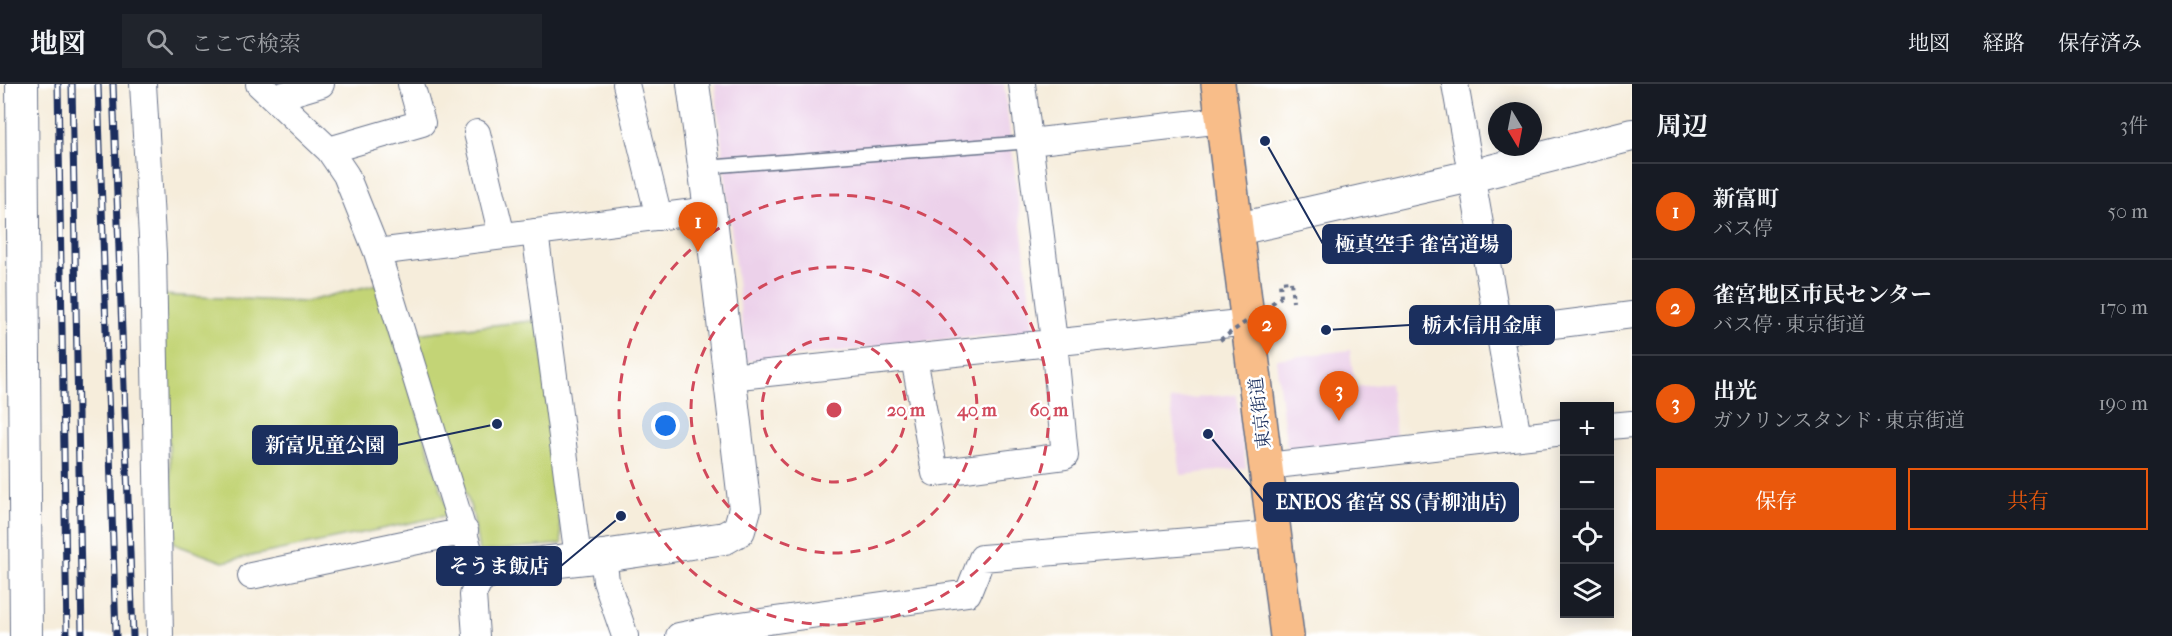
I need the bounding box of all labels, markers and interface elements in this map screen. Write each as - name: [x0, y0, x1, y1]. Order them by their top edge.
- search box: [122, 14, 542, 68]
- icon: search: [143, 25, 176, 58]
- text: 地図: [30, 27, 86, 60]
- text: ここで検索: [191, 31, 301, 57]
- text: 地図: [1908, 31, 1950, 55]
- text: 経路: [1983, 31, 2025, 55]
- text: 保存済み: [2058, 31, 2142, 55]
- north arrow: [1488, 102, 1542, 156]
- text: 周辺: [1656, 111, 1708, 142]
- text: 3件: [2120, 114, 2148, 137]
- text: 新富町: [1713, 186, 1779, 212]
- text: 1: [1672, 200, 1679, 223]
- text: 50 m: [2107, 200, 2148, 223]
- pin: 1: [678, 202, 718, 252]
- text: バス停: [1713, 217, 1773, 240]
- callout: 極真空手 雀宮道場: [1323, 225, 1511, 263]
- text: 極真空手 雀宮道場: [1335, 233, 1499, 256]
- text: 雀宮地区市民センター: [1713, 282, 1932, 308]
- text: 2: [1670, 296, 1681, 319]
- text: 170 m: [2099, 296, 2148, 319]
- pin: 2: [1248, 306, 1286, 355]
- callout: 栃木信用金庫: [1410, 306, 1554, 344]
- text: バス停 · 東京街道: [1713, 313, 1866, 336]
- text: 栃木信用金庫: [1422, 314, 1542, 337]
- pin: 3: [1320, 372, 1358, 421]
- street label: 東京街道: [1246, 376, 1275, 450]
- text: 出光: [1713, 378, 1757, 404]
- text: 3: [1671, 392, 1680, 415]
- text: 190 m: [2098, 392, 2148, 415]
- centre of rings: [824, 400, 844, 420]
- text: 20 m: [887, 400, 926, 421]
- text: 40 m: [956, 400, 998, 421]
- text: 60 m: [1030, 400, 1069, 421]
- map controls: [1560, 402, 1614, 618]
- button: +: [1560, 402, 1614, 456]
- text: ガソリンスタンド · 東京街道: [1713, 409, 1965, 432]
- your location: [651, 411, 680, 440]
- callout: 新富児童公園: [253, 426, 397, 464]
- text: 新富児童公園: [265, 434, 385, 457]
- button: −: [1560, 456, 1614, 510]
- button: 保存: [1656, 468, 1896, 530]
- button: 共有: [1908, 468, 2148, 530]
- callout: ENEOS 雀宮 SS (青柳油店): [1264, 483, 1518, 521]
- text: ENEOS 雀宮 SS (青柳油店): [1276, 491, 1506, 514]
- button: locate: [1560, 510, 1614, 564]
- callout: そうま飯店: [437, 547, 561, 585]
- text: そうま飯店: [449, 555, 549, 578]
- button: layers: [1560, 564, 1614, 618]

